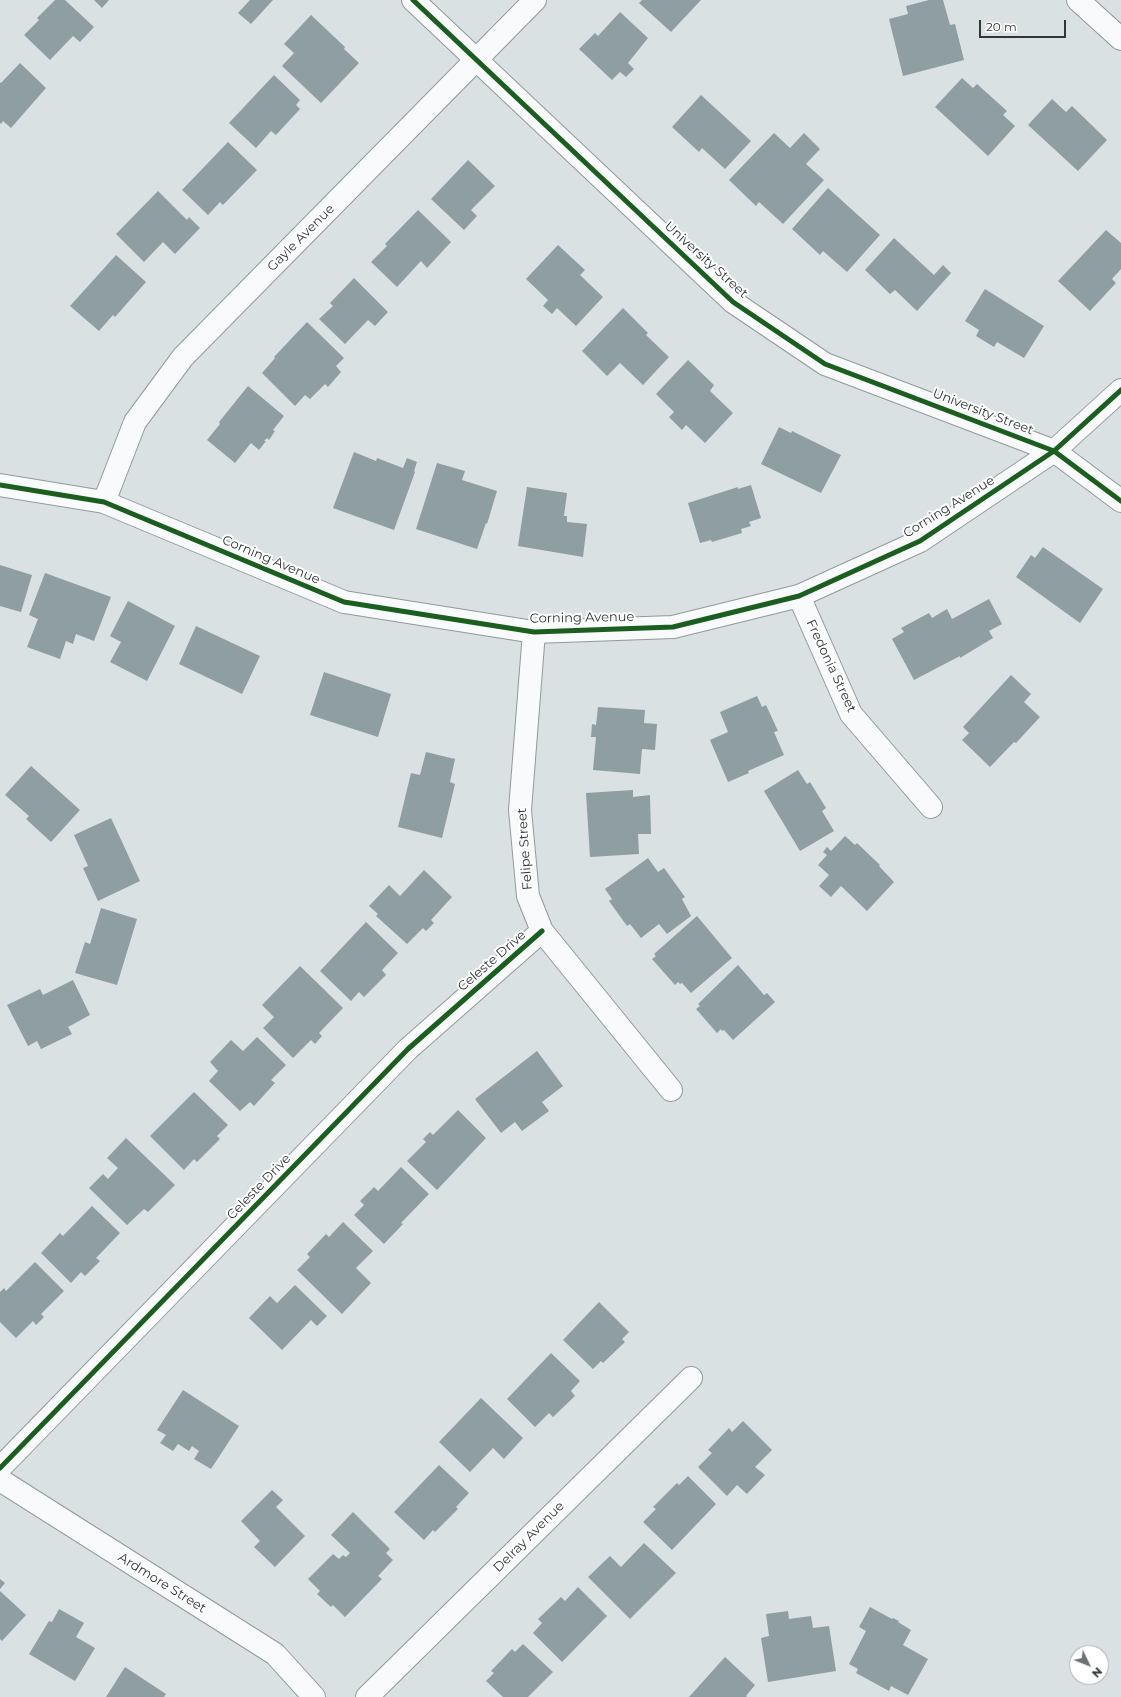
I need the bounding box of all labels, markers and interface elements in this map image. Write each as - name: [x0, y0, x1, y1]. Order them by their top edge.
- scale bar: [981, 12, 1068, 38]
- text: 20 m: [986, 19, 1017, 34]
- street label: Gayle Avenue: [264, 201, 338, 275]
- street label: University Street: [661, 218, 751, 302]
- street label: University Street: [930, 386, 1036, 438]
- street label: Corning Avenue: [901, 473, 997, 541]
- street label: Corning Avenue: [220, 532, 322, 588]
- street label: Corning Avenue: [530, 609, 634, 627]
- street label: Fredonia Street: [803, 617, 859, 715]
- street label: Felipe Street: [514, 807, 536, 891]
- street label: Celeste Drive: [455, 927, 529, 995]
- street label: Celeste Drive: [224, 1151, 294, 1223]
- street label: Delray Avenue: [490, 1498, 568, 1576]
- street label: Ardmore Street: [115, 1550, 209, 1616]
- north arrow: [1069, 1645, 1109, 1685]
- text: N: [1089, 1664, 1105, 1681]

